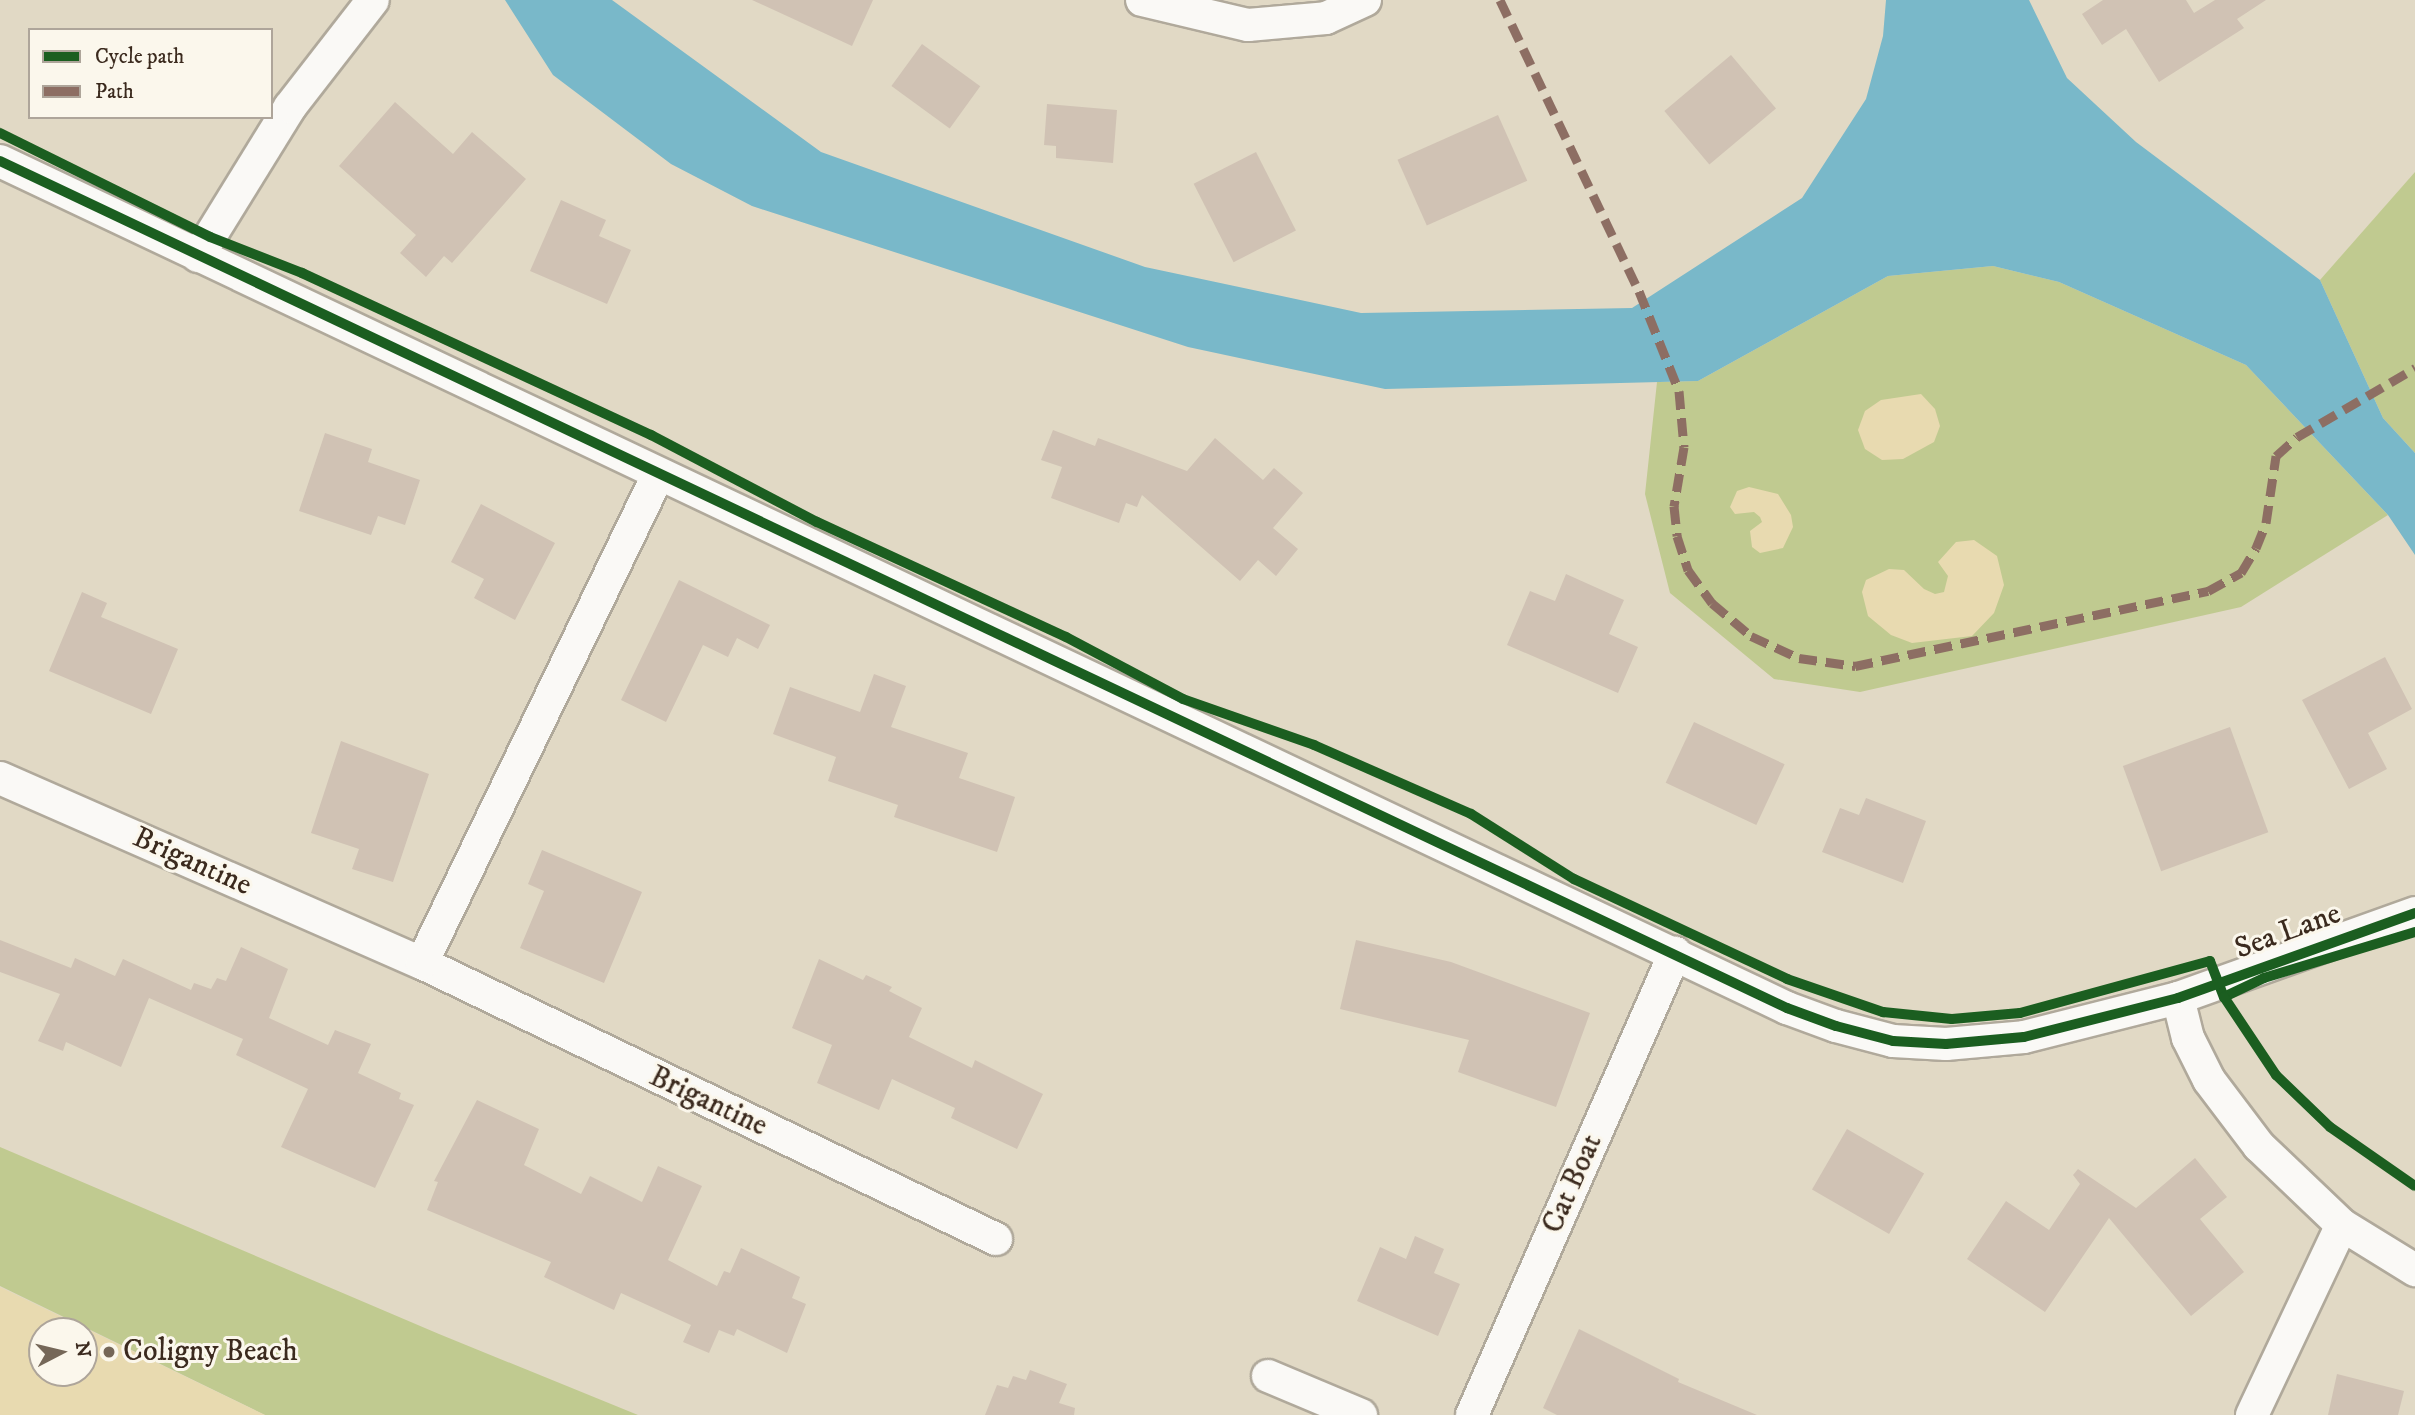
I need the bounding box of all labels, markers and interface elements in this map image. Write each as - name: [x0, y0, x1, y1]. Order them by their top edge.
- legend: [28, 28, 273, 119]
- text: Cycle path: [95, 44, 184, 70]
- text: Path: [95, 79, 134, 105]
- street label: Brigantine: [127, 820, 257, 904]
- street label: Sea Lane: [2230, 896, 2346, 968]
- street label: Brigantine: [643, 1059, 773, 1145]
- street label: Cat Boat: [1535, 1129, 1611, 1239]
- north arrow: [28, 1317, 98, 1387]
- place label: Coligny Beach: [123, 1334, 298, 1370]
- text: N: [70, 1340, 95, 1359]
- marker: Coligny Beach: [101, 1344, 117, 1360]

